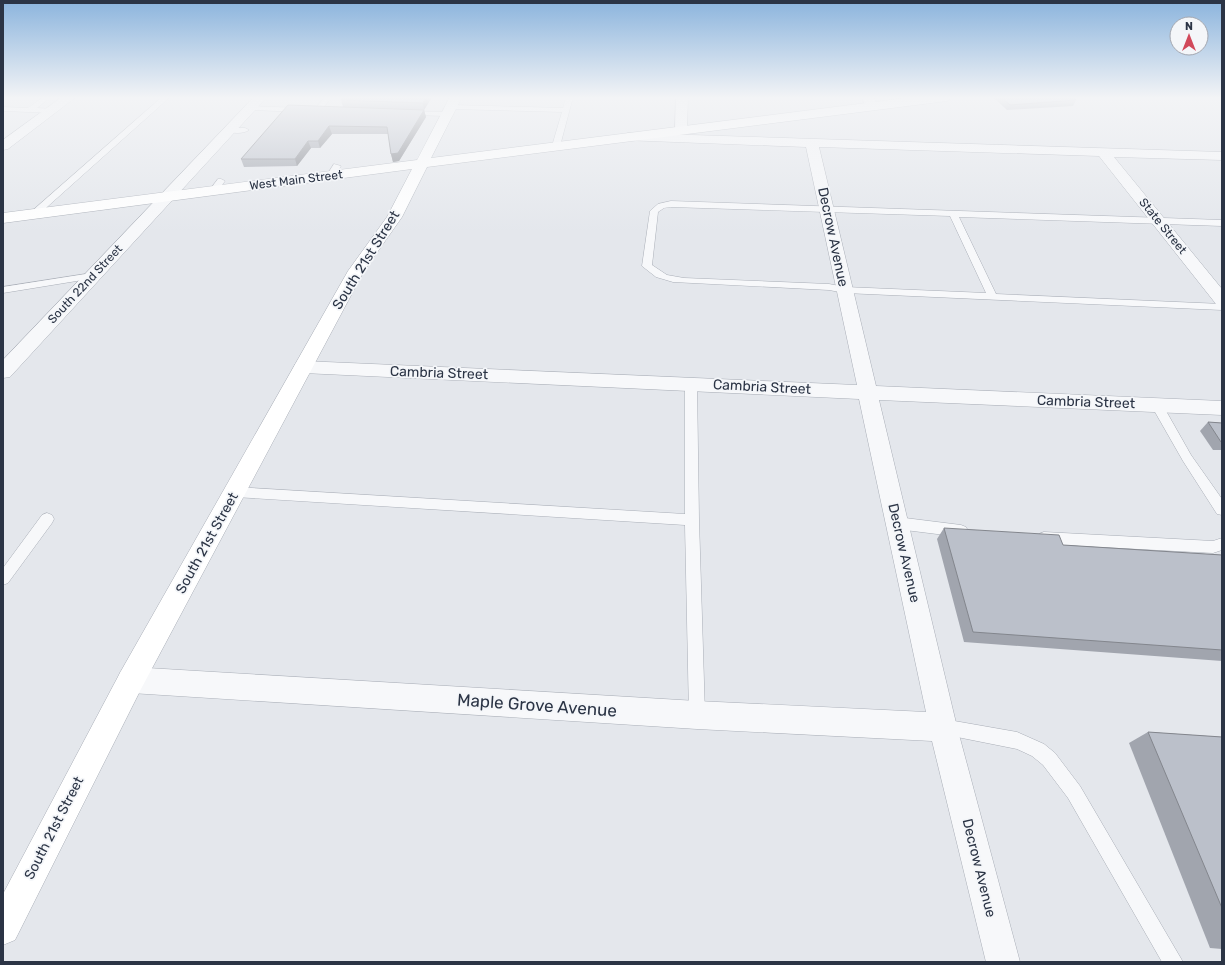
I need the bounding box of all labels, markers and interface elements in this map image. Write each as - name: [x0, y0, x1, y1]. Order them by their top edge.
- north arrow: [1169, 16, 1209, 56]
- text: N: [1185, 20, 1193, 33]
- street label: West Main Street: [249, 167, 344, 193]
- street label: Decrow Avenue: [814, 186, 852, 288]
- street label: State Street: [1136, 195, 1190, 257]
- street label: South 21st Street: [329, 207, 404, 313]
- street label: South 22nd Street: [45, 241, 125, 326]
- street label: Cambria Street: [390, 363, 489, 383]
- street label: Cambria Street: [713, 376, 812, 398]
- street label: Cambria Street: [1037, 392, 1136, 412]
- street label: South 21st Street: [172, 489, 242, 597]
- street label: Decrow Avenue: [884, 502, 924, 604]
- street label: Maple Grove Avenue: [456, 689, 618, 721]
- street label: South 21st Street: [21, 773, 88, 882]
- street label: Decrow Avenue: [959, 817, 1000, 919]

